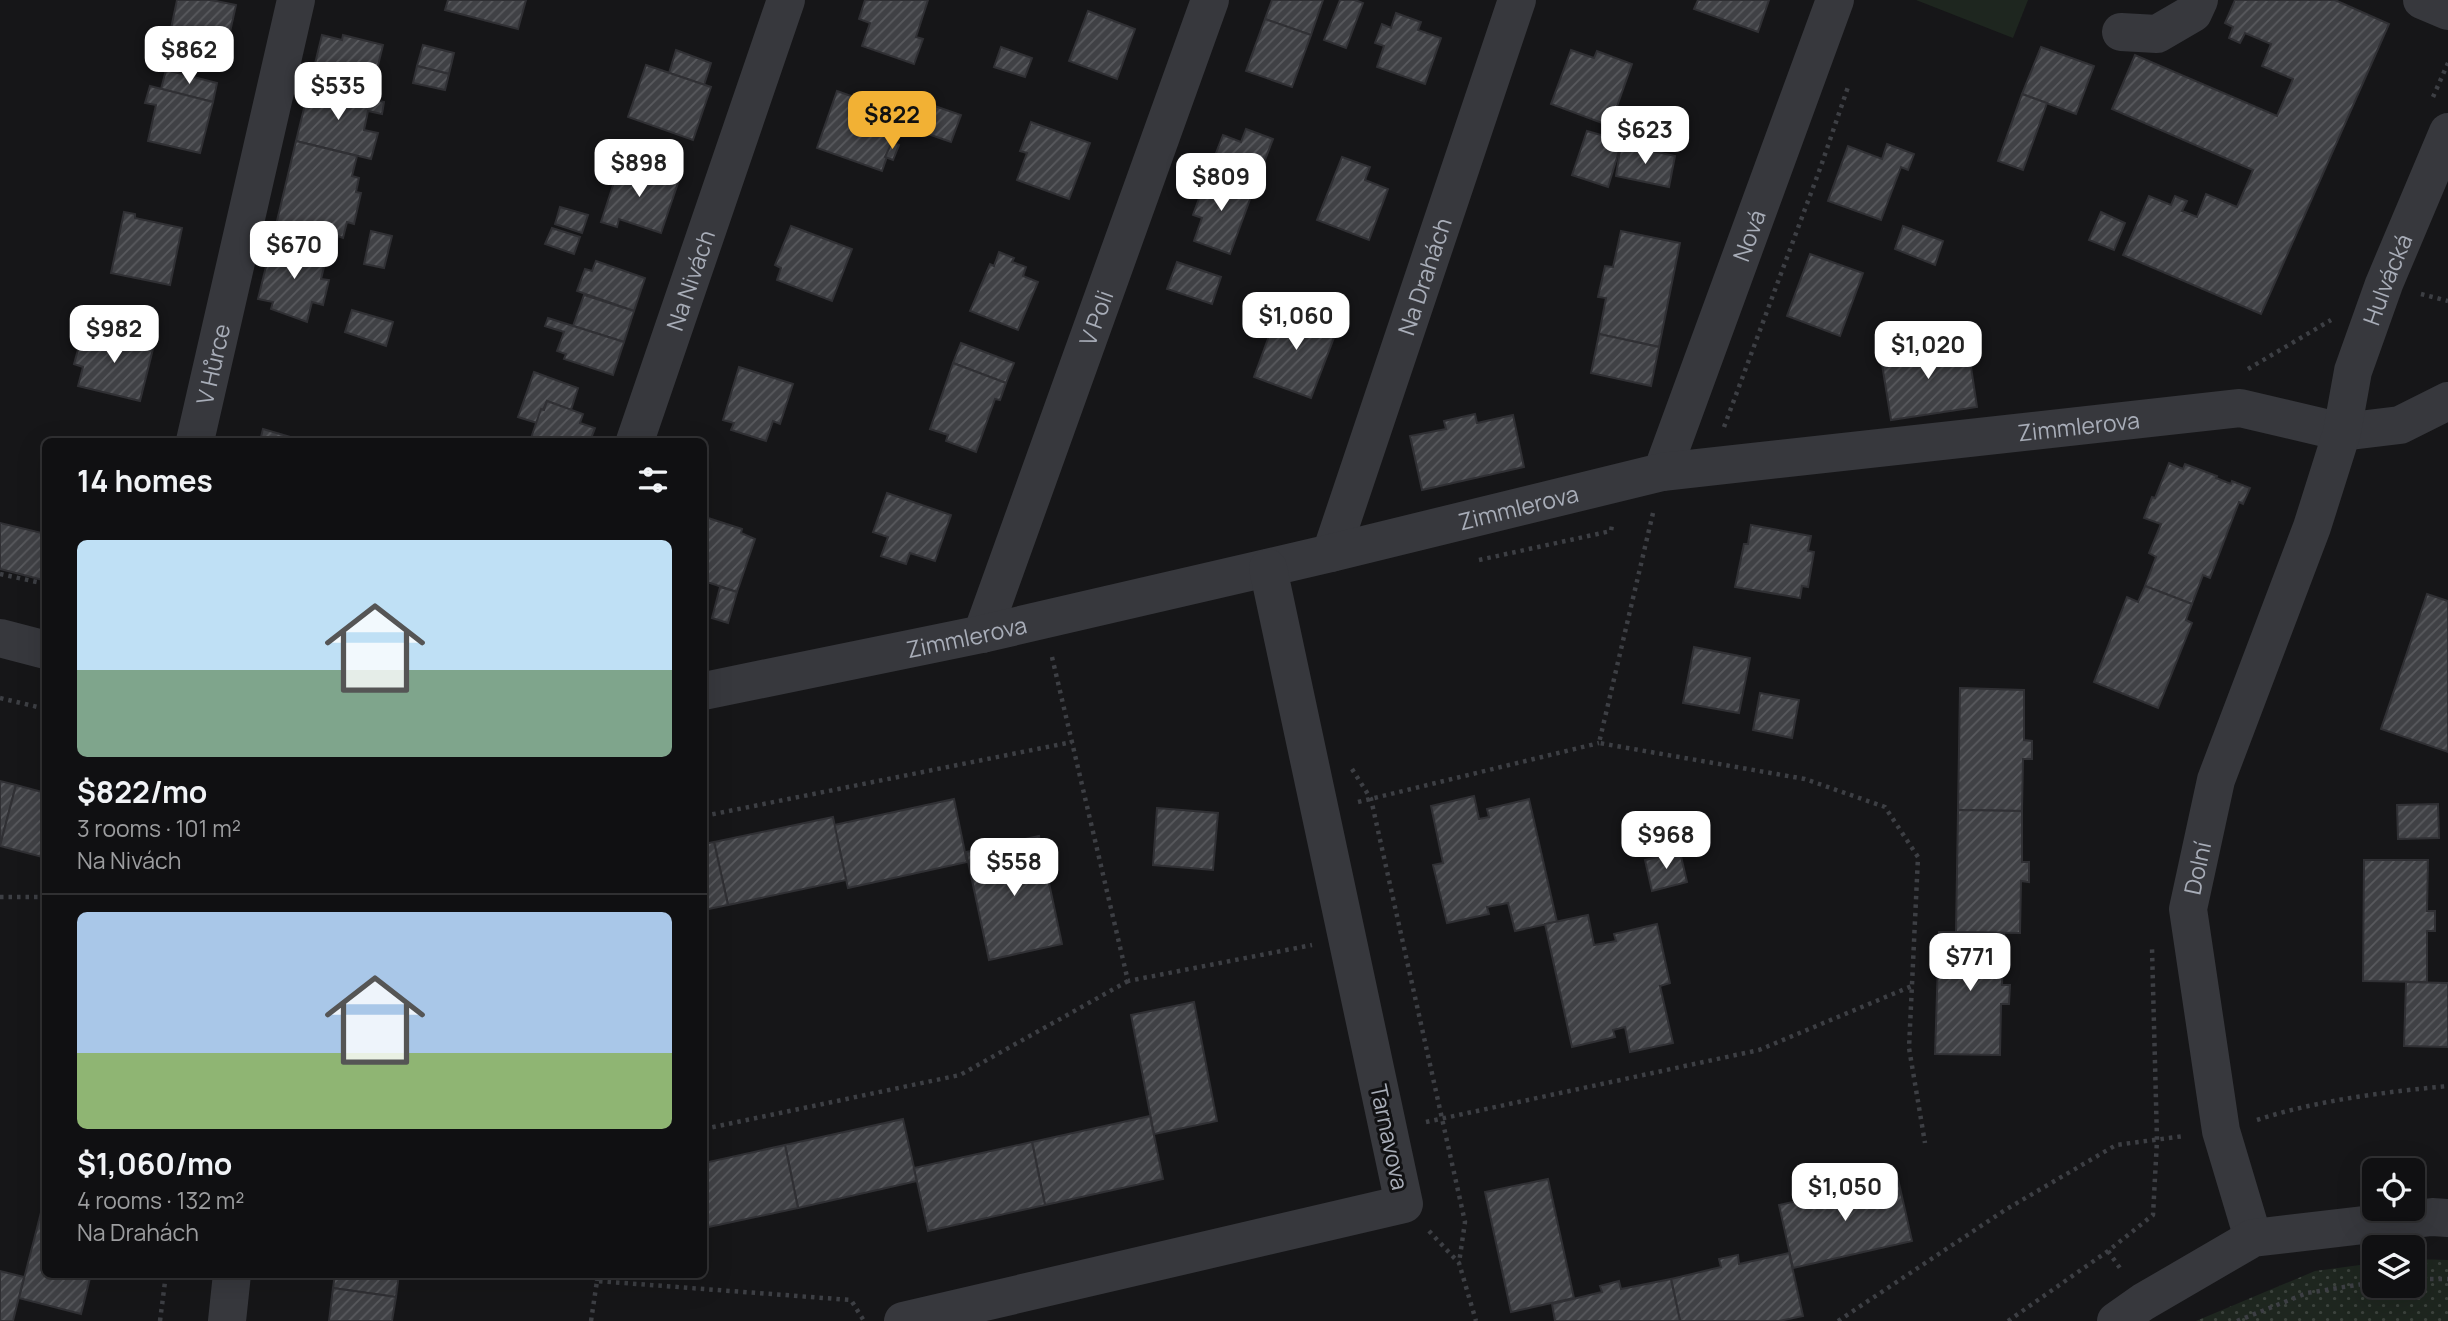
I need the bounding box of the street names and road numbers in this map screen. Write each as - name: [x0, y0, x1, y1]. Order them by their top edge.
- street label: Nová: [1725, 205, 1773, 266]
- street label: Na Drahách: [1389, 213, 1459, 339]
- street label: Na Nivách: [658, 226, 722, 335]
- street label: Hulvácká: [2355, 229, 2419, 329]
- street label: V Poli: [1071, 286, 1120, 350]
- street label: V Hůrce: [188, 321, 237, 407]
- street label: Zimmlerova: [2016, 403, 2141, 449]
- street label: Zimmlerova: [1455, 477, 1582, 537]
- street label: Zimmlerova: [903, 608, 1030, 665]
- street label: Dolní: [2176, 839, 2218, 898]
- street label: Tarnavova: [1363, 1081, 1417, 1193]

